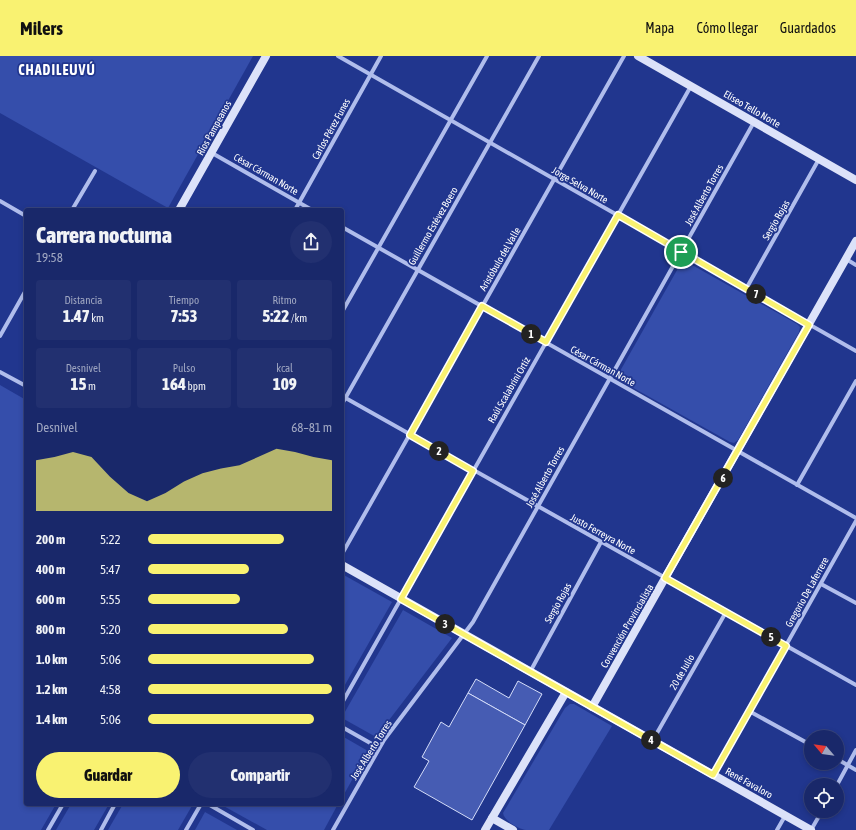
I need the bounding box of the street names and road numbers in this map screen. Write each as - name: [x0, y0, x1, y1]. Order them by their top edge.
- street label: Eliseo Tello Norte: [722, 88, 783, 130]
- street label: Carlos Pérez Funes: [310, 96, 352, 161]
- street label: Ríos Pampeanos: [195, 98, 234, 157]
- street label: César Cárman Norte: [232, 151, 301, 197]
- street label: José Alberto Torres: [683, 162, 726, 228]
- street label: Jorge Selva Norte: [550, 165, 610, 206]
- street label: Guillermo Estévez Boero: [406, 185, 460, 267]
- street label: Sergio Rojas: [760, 198, 792, 242]
- street label: Aristóbulo del Valle: [477, 225, 523, 293]
- street label: César Cárman Norte: [569, 344, 638, 389]
- street label: Raúl Scalabrini Ortíz: [486, 355, 533, 425]
- street label: José Alberto Torres: [524, 444, 567, 510]
- street label: Justo Ferreyra Norte: [569, 512, 638, 557]
- street label: Gregorio De Laferrere: [783, 555, 831, 629]
- street label: Sergio Rojas: [542, 581, 574, 625]
- street label: Convención Provincialista: [599, 582, 656, 670]
- street label: 20 de Julio: [667, 652, 697, 692]
- street label: José Alberto Torres: [348, 718, 394, 782]
- street label: René Favaloro: [723, 765, 775, 801]

